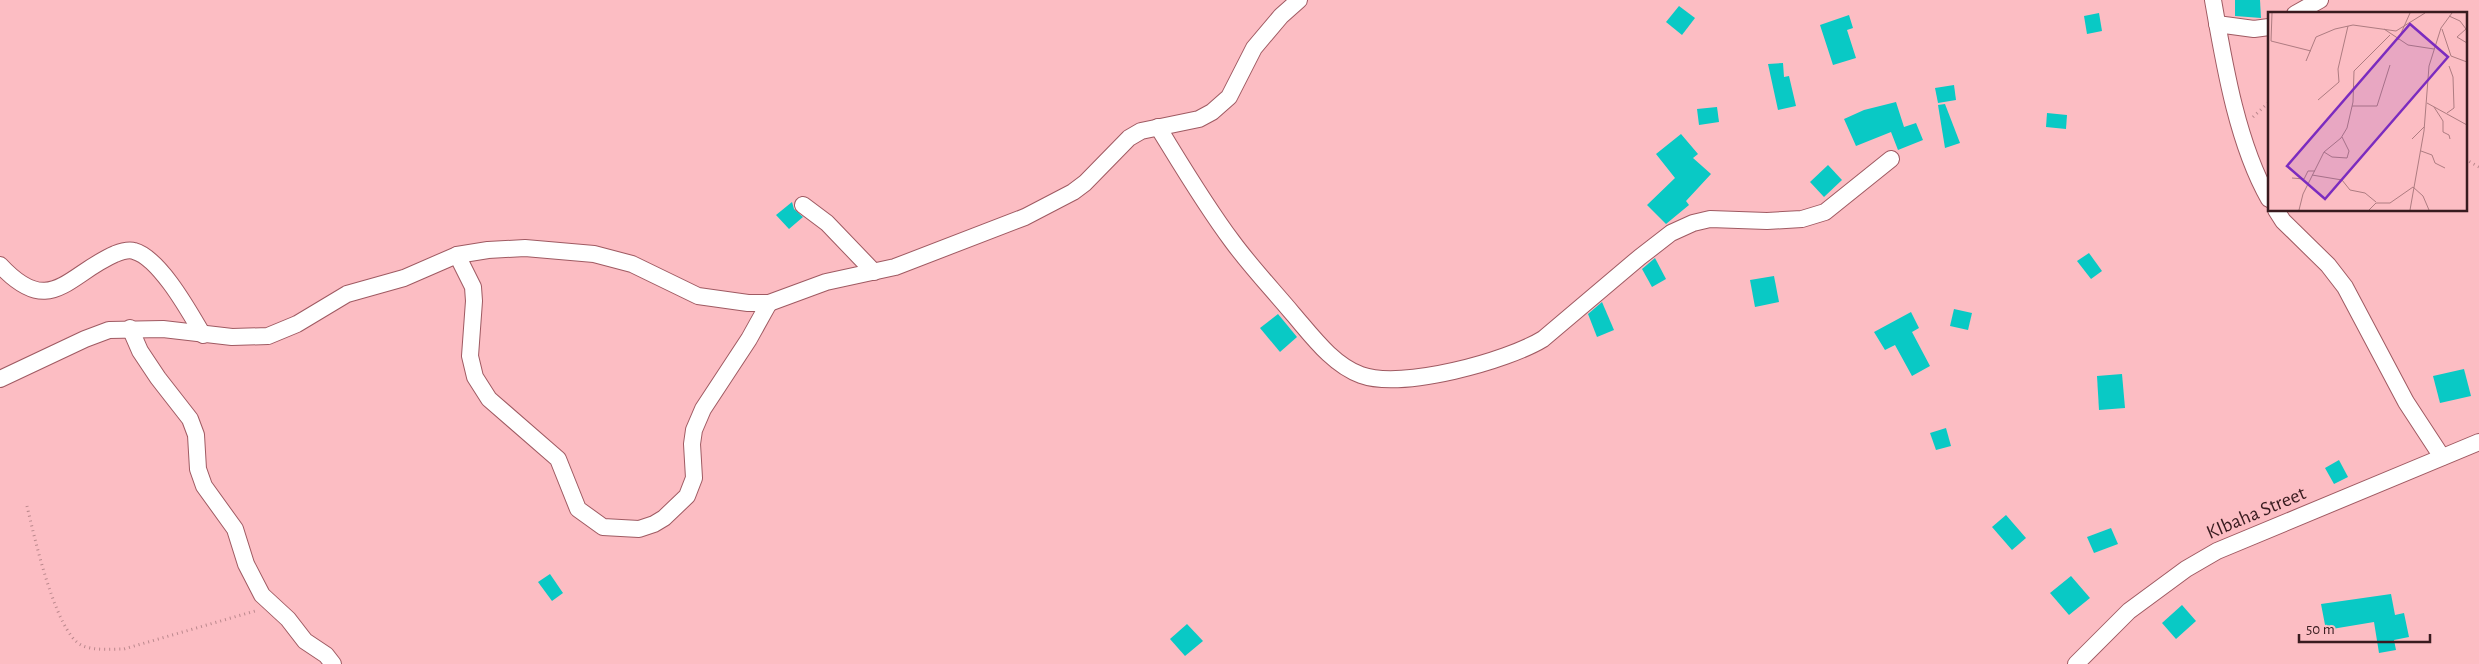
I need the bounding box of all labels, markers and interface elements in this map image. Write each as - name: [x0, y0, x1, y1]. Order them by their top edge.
- inset map: [2268, 12, 2466, 211]
- street label: KIbaha Street: [2203, 483, 2309, 543]
- scale bar: [2299, 612, 2430, 644]
- text: 50 m: [2306, 622, 2335, 637]

